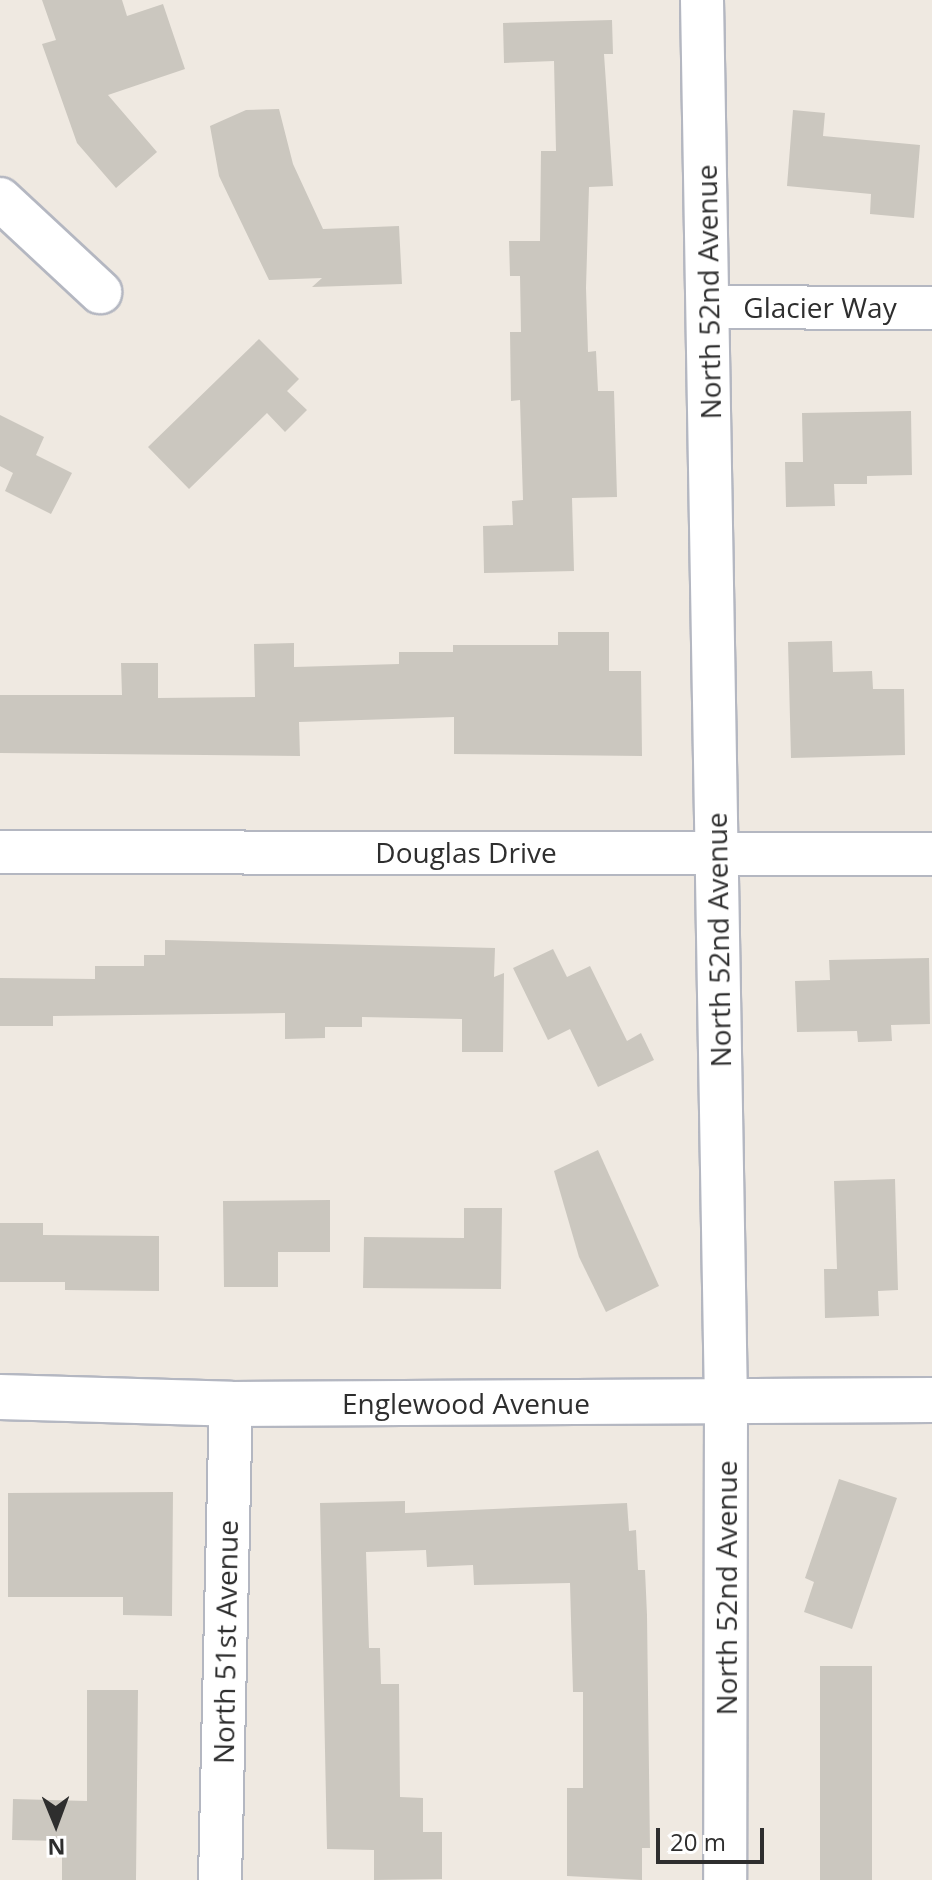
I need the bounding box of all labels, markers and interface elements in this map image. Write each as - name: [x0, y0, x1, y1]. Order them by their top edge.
- street label: North 52nd Avenue: [689, 164, 727, 420]
- street label: Glacier Way: [743, 290, 897, 324]
- street label: North 52nd Avenue: [699, 812, 737, 1068]
- street label: Douglas Drive: [375, 835, 557, 869]
- street label: Englewood Avenue: [342, 1386, 590, 1420]
- street label: North 52nd Avenue: [709, 1461, 743, 1715]
- street label: North 51st Avenue: [206, 1520, 244, 1764]
- north arrow: [16, 1784, 96, 1864]
- scale bar: [660, 1812, 768, 1862]
- text: 20 m: [670, 1825, 726, 1858]
- text: N: [47, 1833, 66, 1863]

